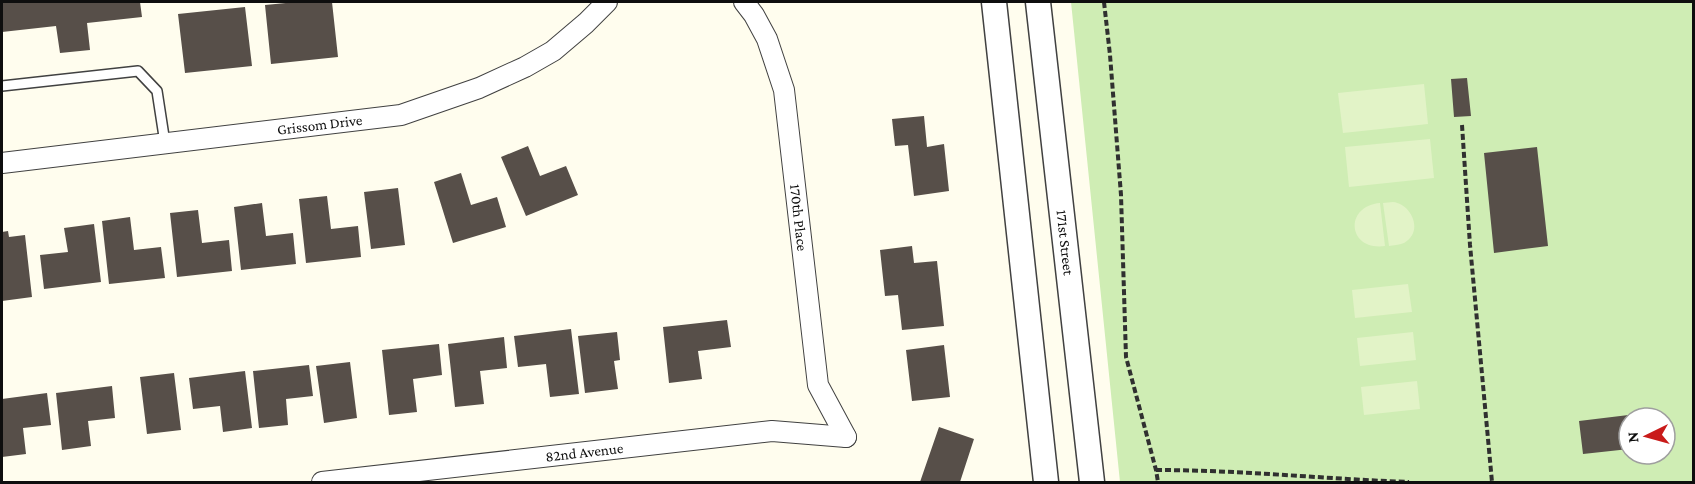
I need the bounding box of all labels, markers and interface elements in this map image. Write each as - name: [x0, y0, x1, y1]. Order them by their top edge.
- street label: Grissom Drive: [276, 112, 364, 138]
- street label: 170th Place: [787, 183, 811, 252]
- street label: 171st Street: [1053, 209, 1077, 277]
- north arrow: [1617, 406, 1677, 466]
- text: N: [1624, 431, 1641, 443]
- street label: 82nd Avenue: [545, 440, 624, 465]

